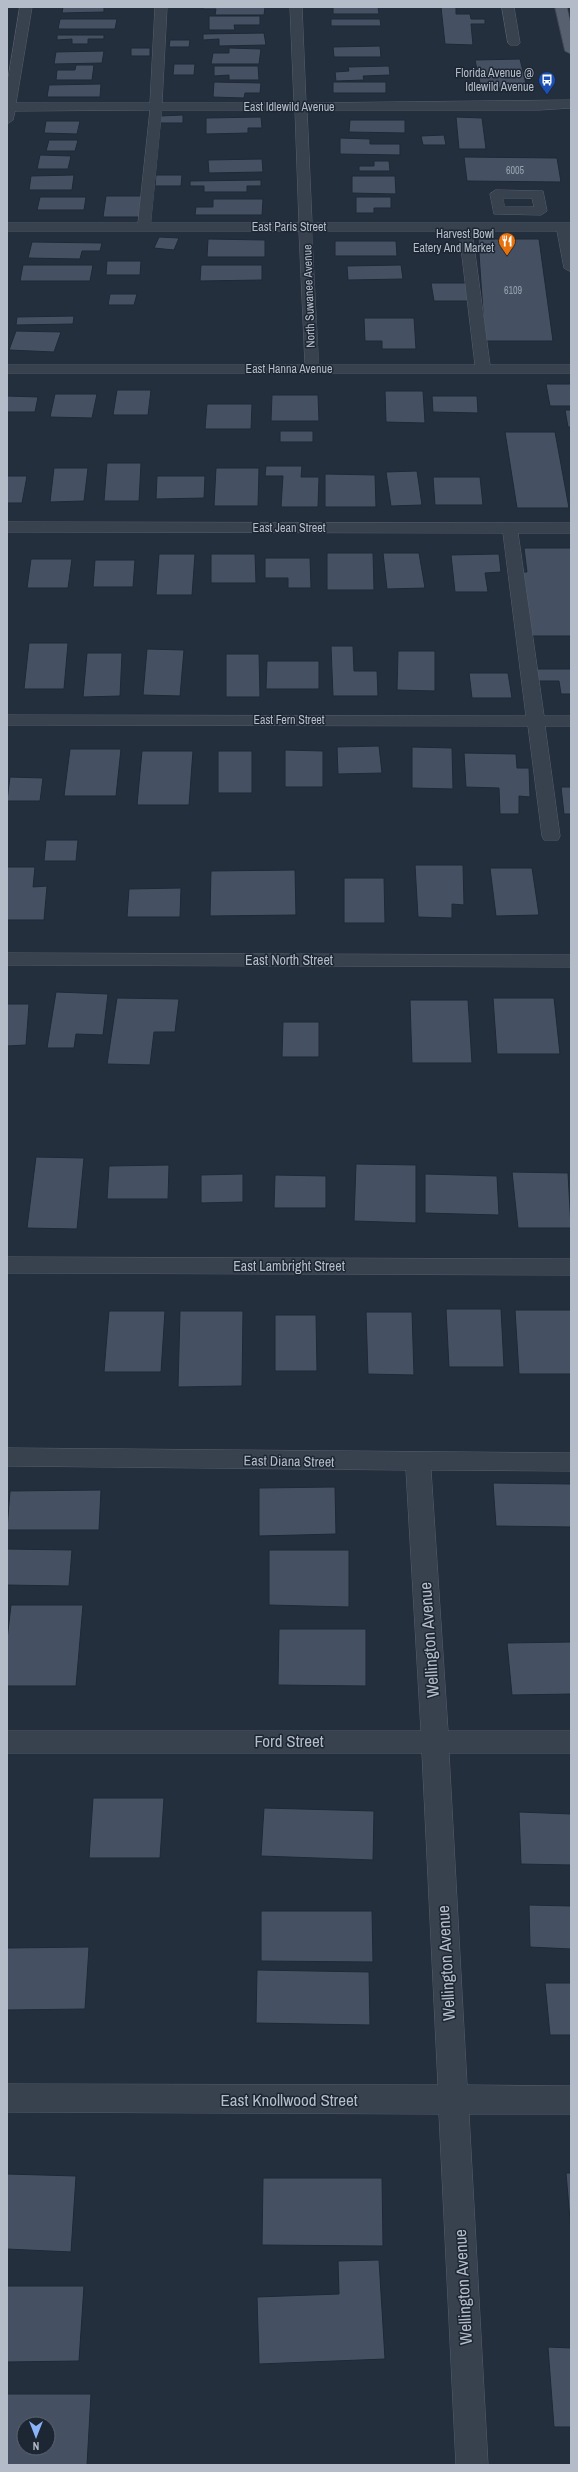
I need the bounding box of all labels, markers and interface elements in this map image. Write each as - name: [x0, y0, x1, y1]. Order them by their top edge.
- place label: Florida Avenue @ Idlewild Avenue: [455, 65, 534, 95]
- bus stop icon: Florida Avenue @ Idlewild Avenue: [537, 70, 557, 95]
- street label: East Idlewild Avenue: [243, 99, 335, 115]
- house number: 6005: [506, 164, 525, 177]
- street label: East Paris Street: [252, 219, 326, 235]
- place label: Harvest Bowl Eatery And Market: [413, 226, 494, 256]
- restaurant icon: Harvest Bowl Eatery And Market: [497, 231, 517, 256]
- street label: North Suwanee Avenue: [299, 244, 319, 348]
- house number: 6109: [504, 284, 523, 297]
- street label: East Hanna Avenue: [246, 361, 332, 377]
- street label: East Jean Street: [253, 520, 326, 536]
- street label: East Fern Street: [253, 712, 325, 728]
- street label: East North Street: [245, 951, 333, 969]
- street label: East Lambright Street: [233, 1257, 345, 1275]
- street label: East Diana Street: [244, 1451, 334, 1471]
- street label: Wellington Avenue: [413, 1581, 444, 1699]
- street label: Ford Street: [254, 1729, 324, 1752]
- street label: Wellington Avenue: [431, 1904, 460, 2021]
- street label: East Knollwood Street: [220, 2088, 358, 2111]
- street label: Wellington Avenue: [448, 2228, 477, 2345]
- north arrow: [16, 2416, 56, 2456]
- text: N: [33, 2439, 39, 2453]

